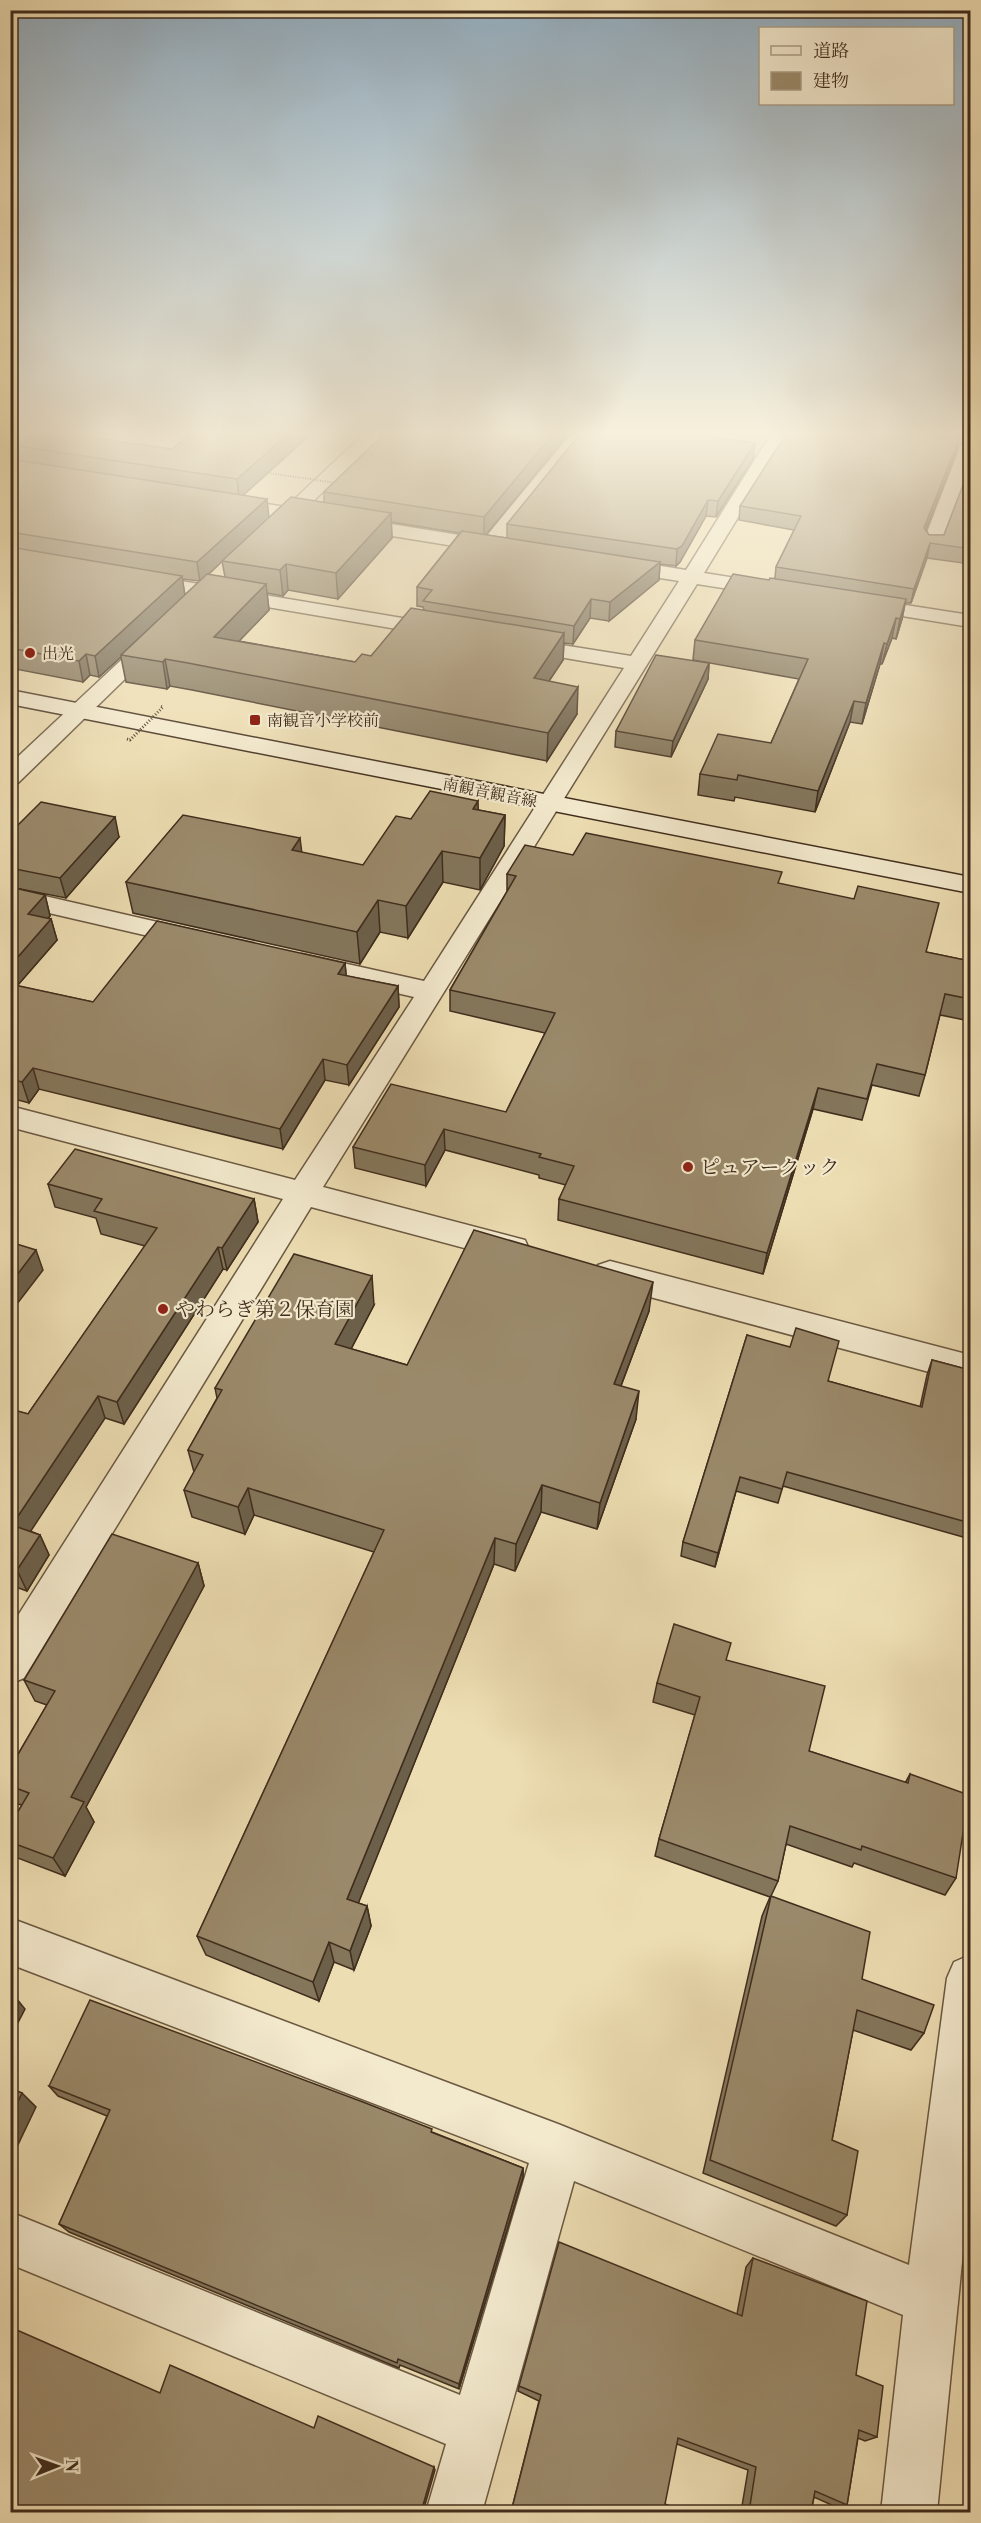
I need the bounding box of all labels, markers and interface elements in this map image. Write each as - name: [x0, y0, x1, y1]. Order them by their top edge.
- legend: [759, 27, 954, 105]
- text: 道路: [813, 40, 849, 63]
- text: 建物: [813, 70, 849, 93]
- place label: 出光: [42, 644, 74, 664]
- marker: 出光: [23, 646, 37, 660]
- place label: 南観音小学校前: [267, 711, 379, 731]
- marker: 南観音小学校前: [248, 713, 262, 727]
- street label: 南観音観音線: [441, 774, 539, 812]
- place label: ピュアークック: [700, 1156, 839, 1181]
- marker: ピュアークック: [681, 1160, 695, 1174]
- place label: やわらぎ第２保育園: [175, 1298, 355, 1323]
- marker: やわらぎ第２保育園: [156, 1302, 170, 1316]
- north arrow: [27, 2436, 87, 2496]
- text: N: [61, 2459, 81, 2473]

